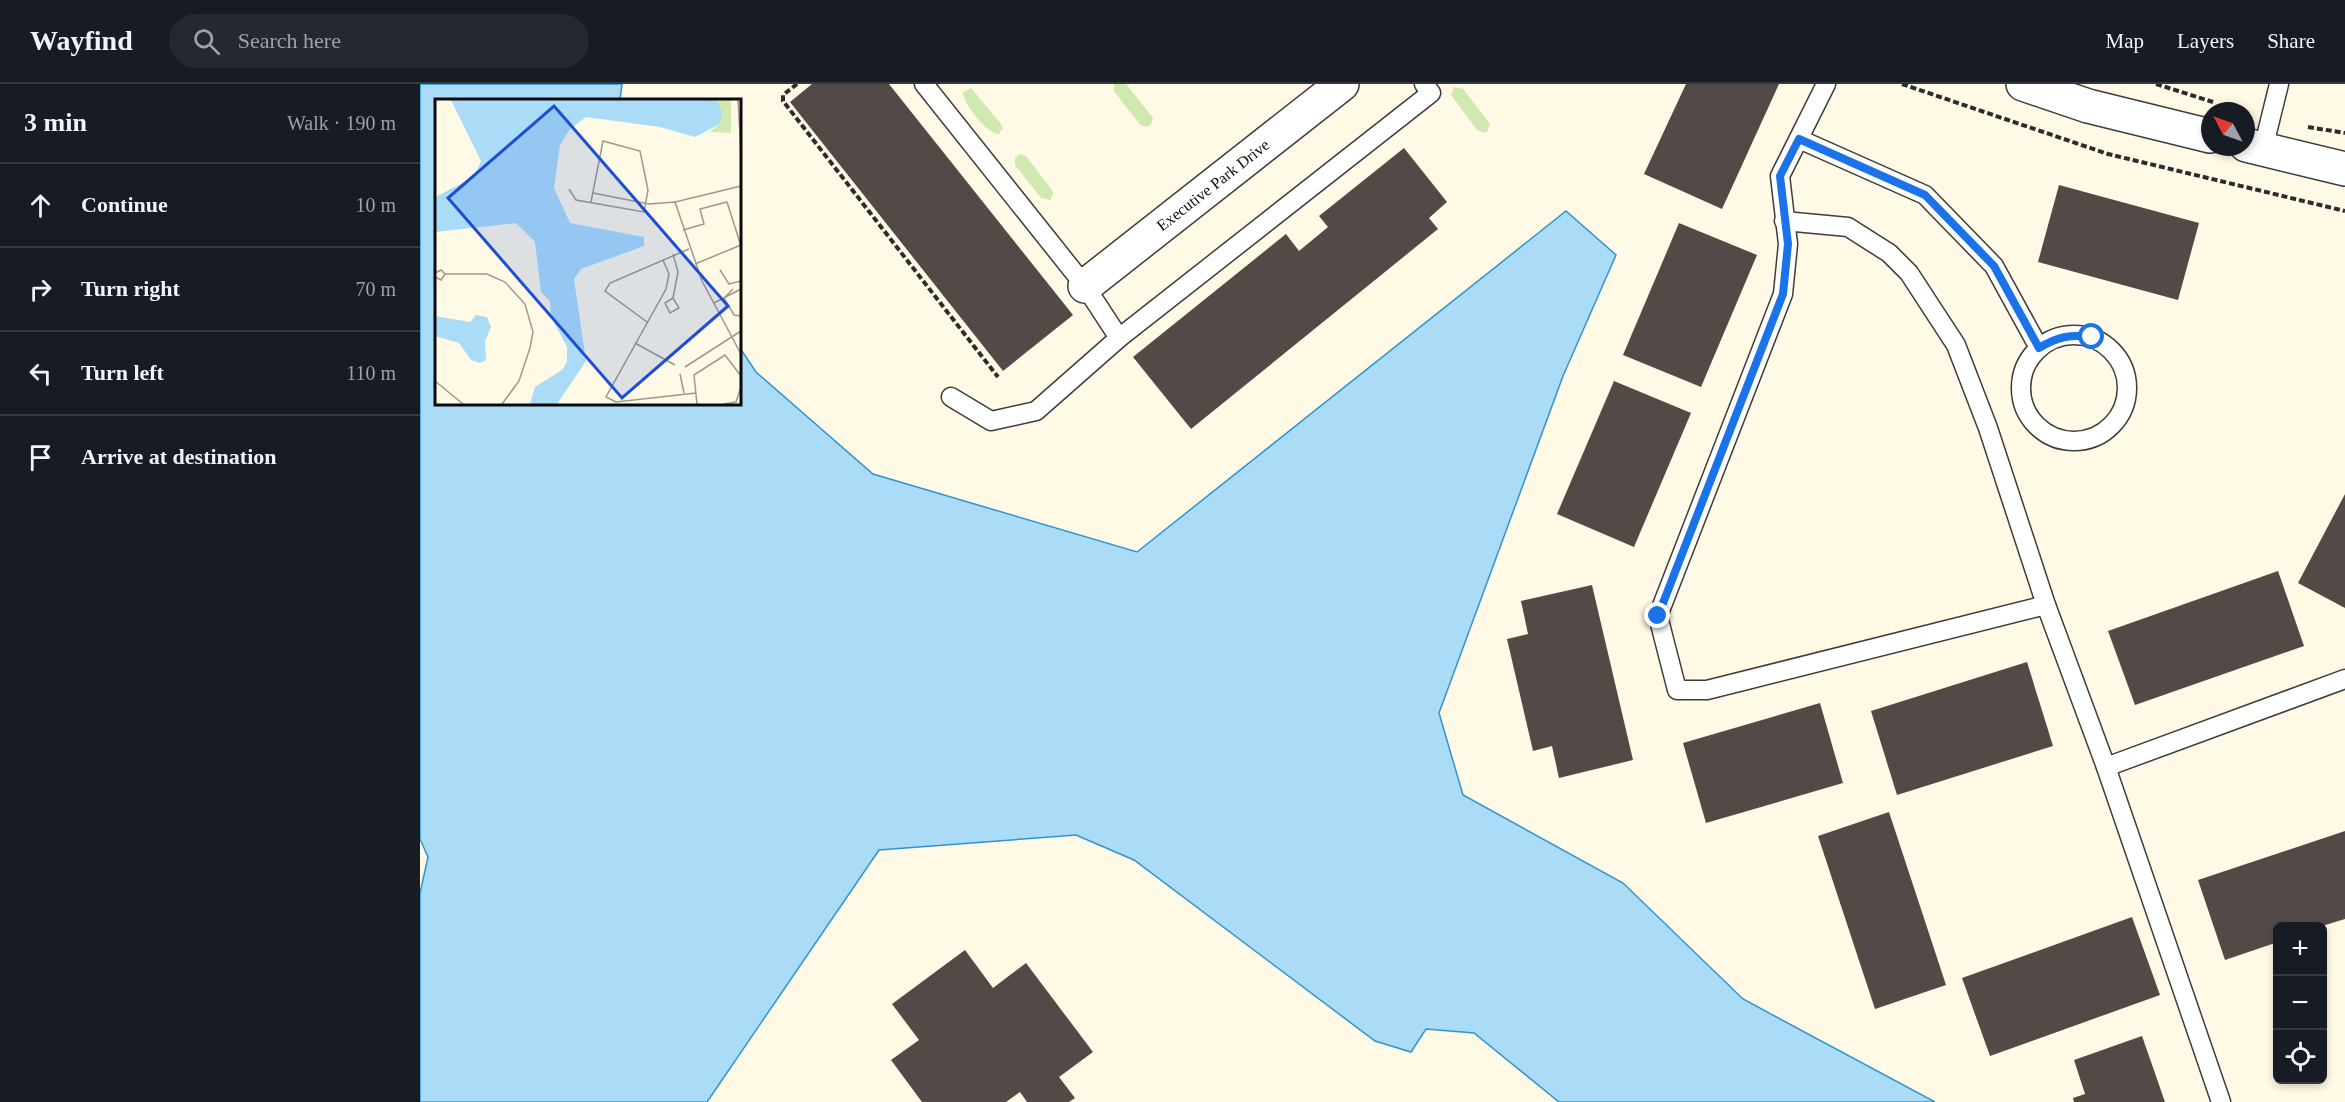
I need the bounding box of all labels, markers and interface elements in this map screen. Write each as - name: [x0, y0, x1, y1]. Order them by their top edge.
- search box: [169, 14, 589, 68]
- text: Wayfind: [30, 25, 133, 56]
- icon: search: [190, 25, 223, 58]
- text: Search here: [238, 28, 341, 53]
- text: Map: [2106, 29, 2144, 53]
- text: Layers: [2177, 29, 2234, 53]
- text: Share: [2267, 29, 2315, 53]
- inset map: [435, 99, 741, 405]
- north arrow: [2201, 102, 2255, 156]
- text: 3 min: [24, 108, 87, 137]
- text: Walk · 190 m: [287, 112, 396, 134]
- street label: Executive Park Drive: [1153, 136, 1273, 234]
- icon: ahead: [24, 189, 57, 222]
- text: Continue: [81, 192, 168, 217]
- text: 10 m: [355, 194, 396, 216]
- icon: right: [24, 273, 57, 306]
- text: Turn right: [81, 276, 180, 301]
- text: 70 m: [355, 278, 396, 300]
- route start: [2078, 323, 2104, 349]
- icon: left: [24, 357, 57, 390]
- text: Turn left: [81, 360, 164, 385]
- text: 110 m: [346, 362, 396, 384]
- icon: arrive: [24, 441, 57, 474]
- text: Arrive at destination: [81, 444, 277, 469]
- route end: [1644, 602, 1670, 628]
- map controls: [2273, 922, 2327, 1084]
- button: +: [2273, 922, 2327, 976]
- button: −: [2273, 976, 2327, 1030]
- button: locate: [2273, 1030, 2327, 1084]

